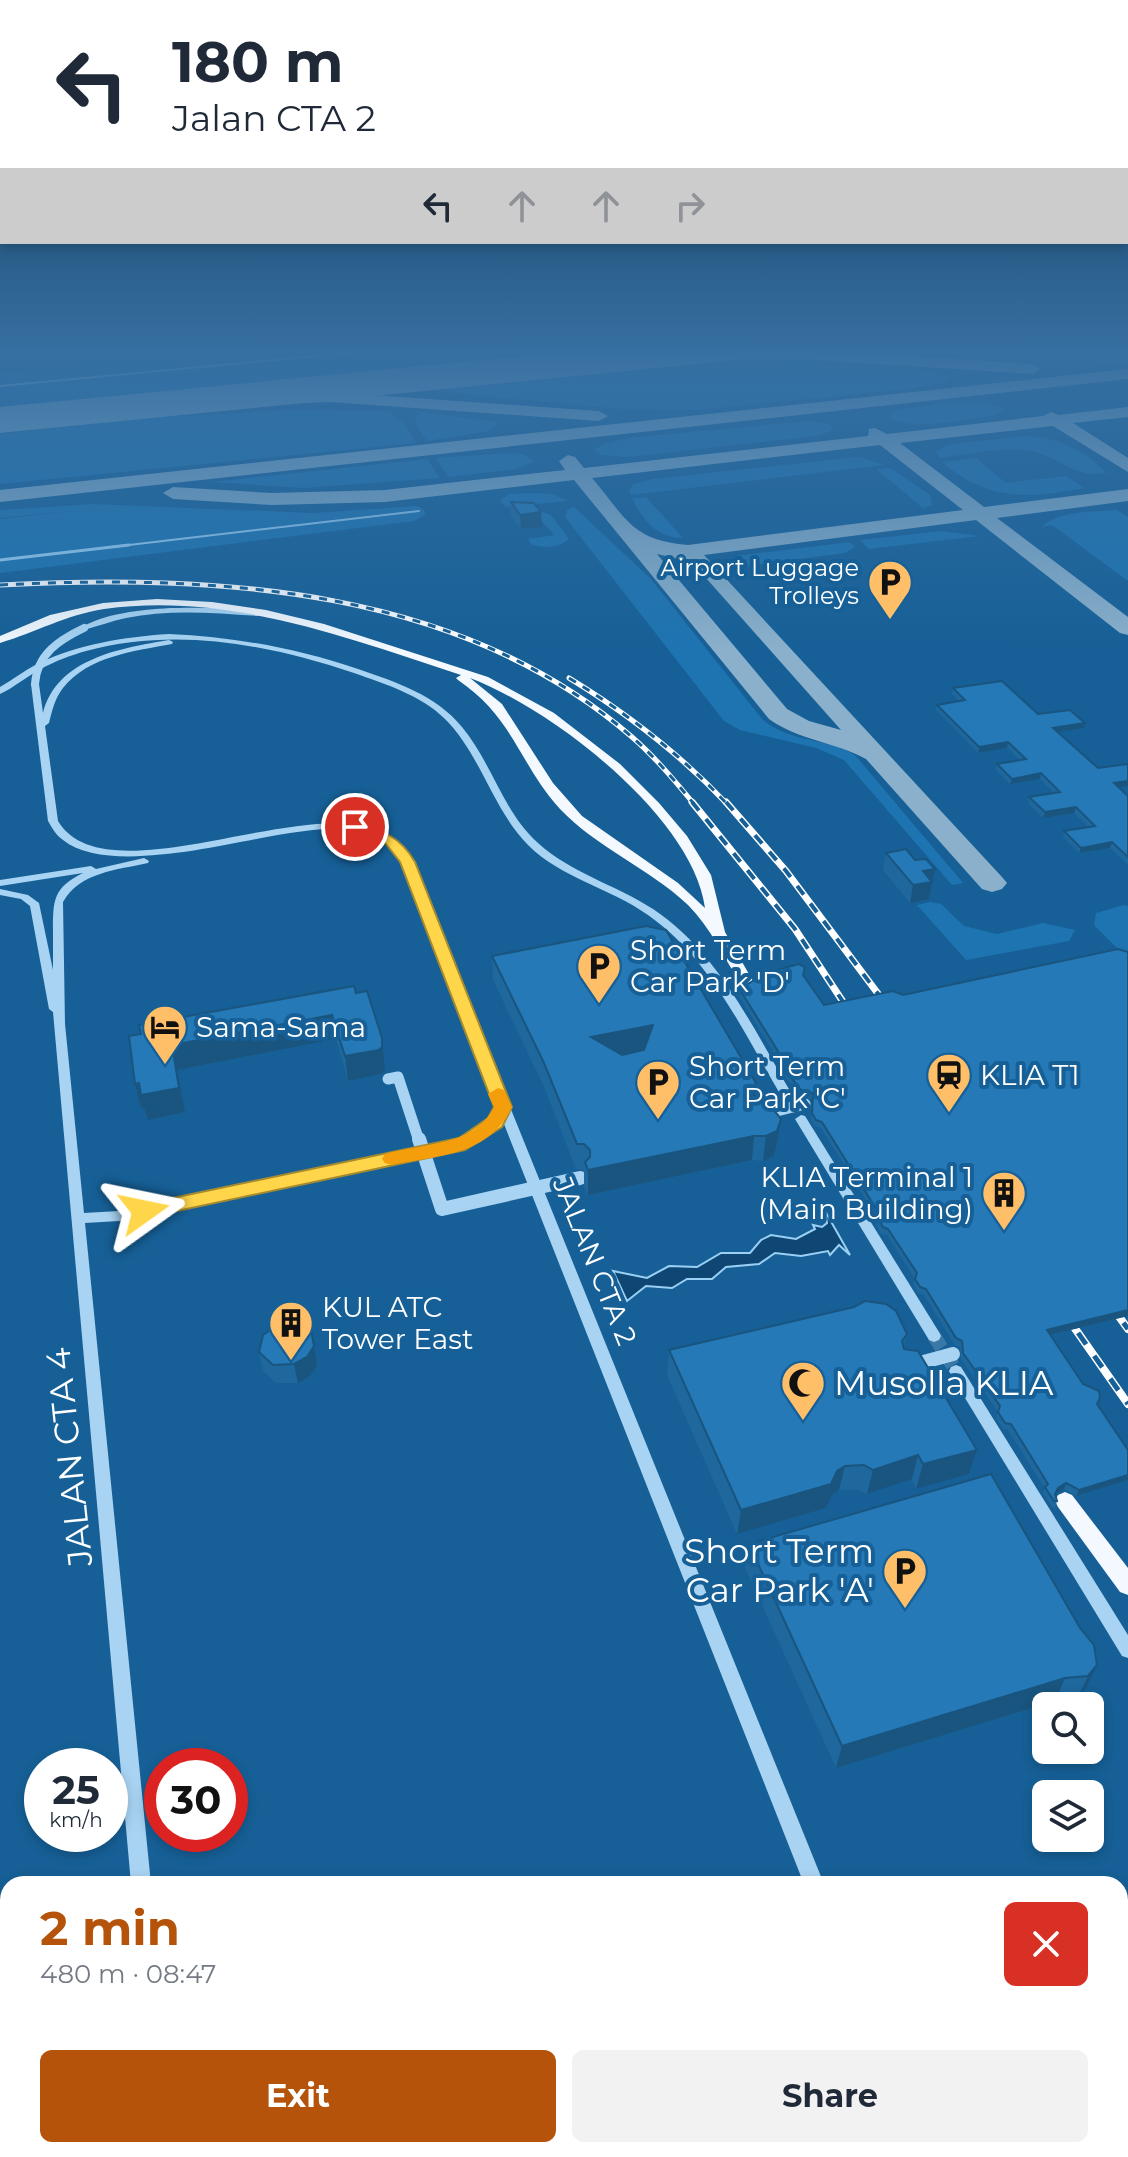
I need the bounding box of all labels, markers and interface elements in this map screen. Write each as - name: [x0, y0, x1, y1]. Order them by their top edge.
- text: 180 m: [172, 28, 344, 96]
- icon: left: [40, 32, 144, 136]
- text: Jalan CTA 2: [172, 96, 376, 140]
- icon: left: [416, 184, 460, 228]
- icon: ahead: [500, 184, 544, 228]
- icon: ahead: [584, 184, 628, 228]
- icon: right: [668, 184, 712, 228]
- place label: Airport Luggage Trolleys: [661, 553, 859, 610]
- parking icon: Airport Luggage Trolleys: [866, 558, 914, 621]
- pin: [321, 793, 389, 861]
- icon: arrive: [333, 805, 377, 849]
- place label: Short Term Car Park 'D': [630, 933, 790, 999]
- parking icon: Short Term Car Park 'D': [575, 942, 623, 1005]
- hotel icon: Sama-Sama: [141, 1003, 189, 1066]
- place label: Sama-Sama: [196, 1010, 366, 1044]
- place label: Short Term Car Park 'C': [689, 1049, 846, 1115]
- station icon: KLIA T1: [925, 1051, 973, 1114]
- parking icon: Short Term Car Park 'C': [634, 1058, 682, 1121]
- place label: KLIA T1: [980, 1058, 1080, 1092]
- place label: KLIA Terminal 1 (Main Building): [758, 1160, 973, 1226]
- position arrow: [102, 1169, 186, 1253]
- building icon: KLIA Terminal 1 (Main Building): [980, 1169, 1028, 1232]
- street label: JALAN CTA 2: [545, 1171, 644, 1350]
- place label: KUL ATC Tower East: [322, 1290, 473, 1356]
- building icon: KUL ATC Tower East: [267, 1299, 315, 1362]
- street label: JALAN CTA 4: [37, 1346, 101, 1569]
- mosque icon: Musolla KLIA: [779, 1359, 827, 1422]
- place label: Musolla KLIA: [834, 1362, 1054, 1404]
- place label: Short Term Car Park 'A': [684, 1530, 874, 1611]
- parking icon: Short Term Car Park 'A': [881, 1547, 929, 1610]
- map controls: [1032, 1692, 1104, 1852]
- button: search: [1032, 1692, 1104, 1764]
- speed limit sign: 30: [144, 1748, 248, 1852]
- text: 25: [52, 1765, 100, 1814]
- button: layers: [1032, 1780, 1104, 1852]
- text: km/h: [49, 1808, 103, 1832]
- text: 2 min: [40, 1899, 180, 1957]
- button: close: [1004, 1902, 1088, 1986]
- text: 480 m · 08:47: [40, 1958, 216, 1990]
- button: Exit: [40, 2050, 556, 2142]
- button: Share: [572, 2050, 1088, 2142]

